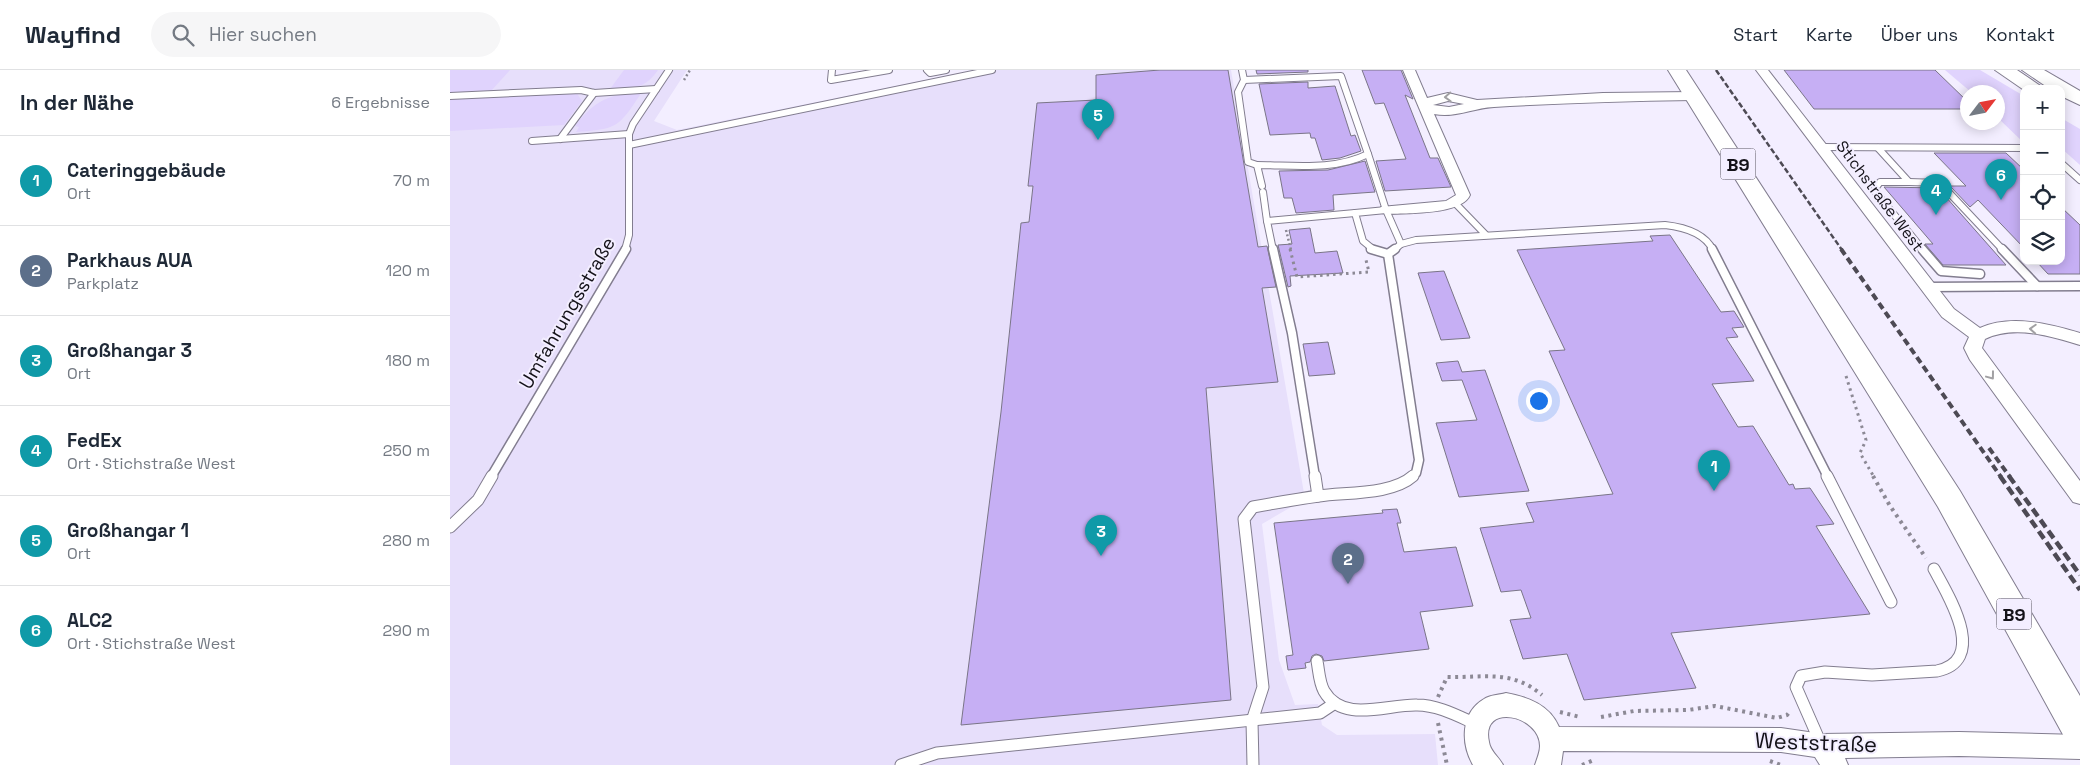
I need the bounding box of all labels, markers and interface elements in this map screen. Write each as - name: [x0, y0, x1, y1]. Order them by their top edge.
- search box: [151, 12, 501, 57]
- text: Wayfind: [25, 19, 121, 50]
- icon: search: [169, 21, 197, 49]
- text: Hier suchen: [209, 22, 317, 47]
- text: Start: [1733, 23, 1778, 46]
- text: Karte: [1806, 23, 1853, 46]
- text: Über uns: [1881, 23, 1958, 46]
- text: Kontakt: [1986, 23, 2055, 46]
- north arrow: [1960, 85, 2005, 130]
- map controls: [2020, 85, 2065, 265]
- button: +: [2020, 85, 2065, 130]
- text: In der Nähe: [20, 89, 134, 116]
- text: 6 Ergebnisse: [331, 92, 430, 113]
- one-way arrow: [1444, 92, 1452, 103]
- pin: 5: [1082, 99, 1114, 140]
- button: −: [2020, 130, 2065, 175]
- street label: Stichstraße West: [1831, 136, 1929, 256]
- road number: B9: [1720, 148, 1756, 180]
- text: Cateringgebäude: [67, 158, 226, 183]
- pin: 6: [1985, 159, 2017, 200]
- text: 1: [32, 170, 40, 191]
- text: 70 m: [393, 170, 430, 191]
- pin: 4: [1920, 174, 1952, 215]
- button: locate: [2020, 175, 2065, 220]
- text: Ort: [67, 183, 91, 204]
- button: layers: [2020, 220, 2065, 265]
- street label: Umfahrungsstraße: [513, 232, 621, 394]
- text: Parkhaus AUA: [67, 248, 193, 273]
- text: 2: [31, 260, 41, 281]
- text: 120 m: [386, 260, 430, 281]
- text: Parkplatz: [67, 273, 139, 294]
- one-way arrow: [2028, 323, 2036, 334]
- text: Großhangar 3: [67, 338, 192, 363]
- text: 3: [31, 350, 41, 371]
- text: 180 m: [385, 350, 430, 371]
- text: Ort: [67, 363, 91, 384]
- one-way arrow: [1986, 370, 1994, 379]
- your location: [1526, 388, 1552, 414]
- text: FedEx: [67, 428, 122, 453]
- text: 4: [31, 440, 41, 461]
- text: 250 m: [383, 440, 430, 461]
- pin: 1: [1698, 450, 1730, 491]
- text: Ort · Stichstraße West: [67, 453, 236, 474]
- pin: 3: [1085, 515, 1117, 556]
- text: Großhangar 1: [67, 518, 189, 543]
- text: 5: [31, 530, 41, 551]
- text: 280 m: [382, 530, 430, 551]
- text: Ort: [67, 543, 91, 564]
- pin: 2: [1332, 543, 1364, 584]
- road number: B9: [1996, 598, 2032, 630]
- text: ALC2: [67, 608, 112, 633]
- text: 6: [31, 620, 41, 641]
- text: 290 m: [382, 620, 430, 641]
- text: Ort · Stichstraße West: [67, 633, 236, 654]
- street label: Weststraße: [1754, 726, 1878, 758]

